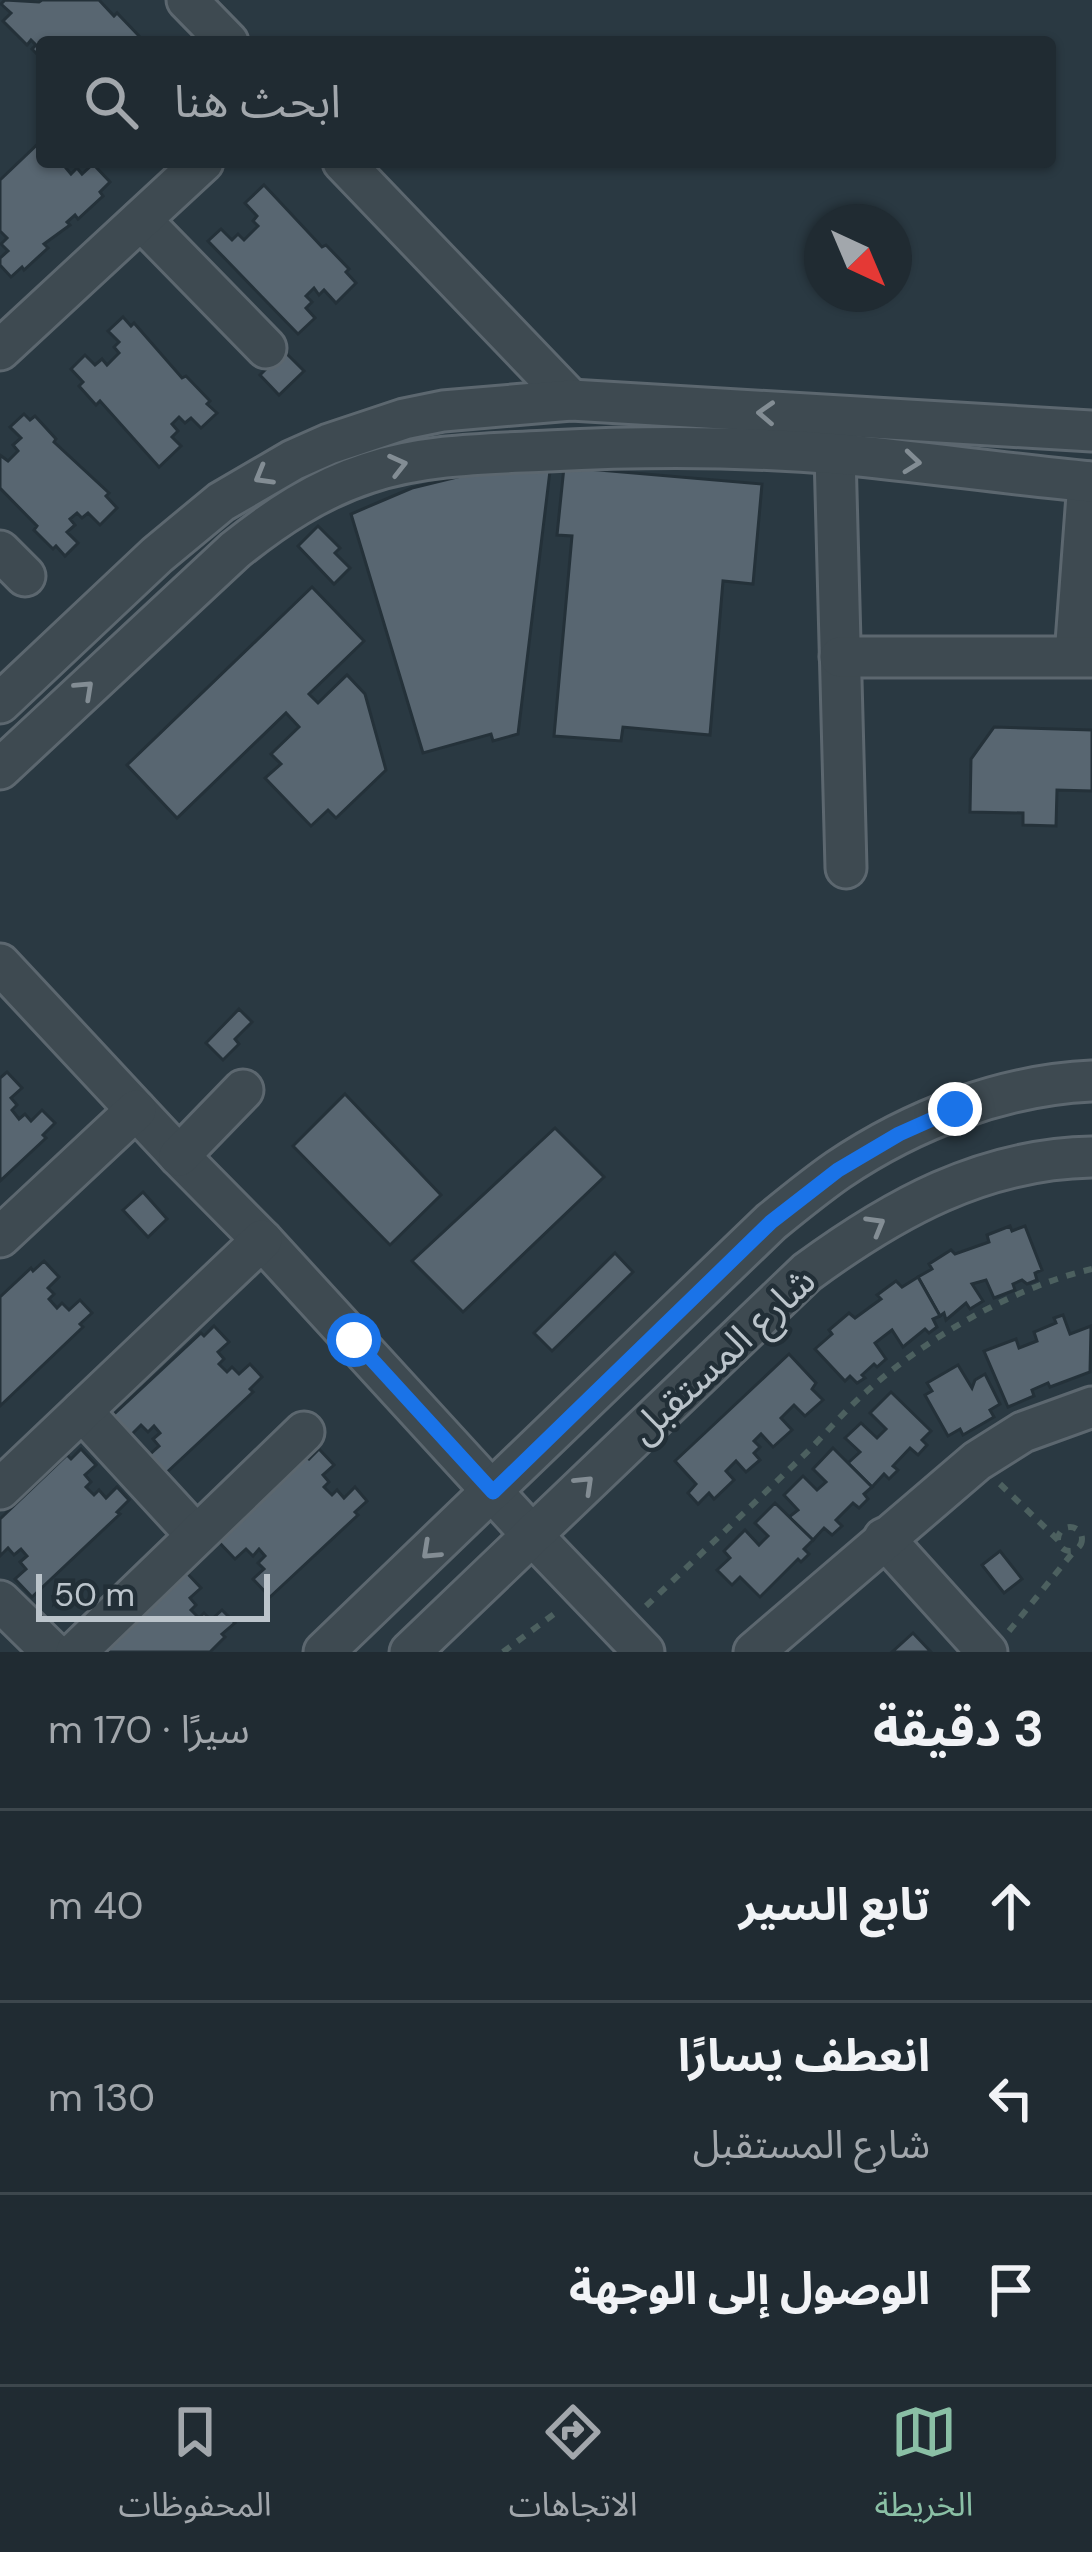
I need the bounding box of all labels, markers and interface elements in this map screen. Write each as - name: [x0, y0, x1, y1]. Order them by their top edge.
- search box: [36, 36, 1056, 168]
- icon: search: [78, 69, 144, 135]
- text: ابحث هنا: [174, 72, 341, 131]
- north arrow: [804, 204, 912, 312]
- one-way arrow: [756, 400, 775, 426]
- one-way arrow: [902, 449, 922, 475]
- one-way arrow: [387, 454, 408, 479]
- one-way arrow: [254, 462, 276, 485]
- one-way arrow: [71, 681, 93, 703]
- route end: [928, 1082, 982, 1136]
- one-way arrow: [863, 1217, 885, 1239]
- street label: شارع المستقبل: [618, 1255, 828, 1457]
- route start: [327, 1313, 381, 1367]
- one-way arrow: [571, 1476, 593, 1498]
- one-way arrow: [423, 1537, 444, 1559]
- scale bar: [36, 1568, 270, 1621]
- text: 50 m: [54, 1573, 135, 1616]
- text: 3 دقيقة: [873, 1695, 1044, 1762]
- text: سيرًا · 170 m: [48, 1704, 250, 1755]
- icon: ahead: [978, 1873, 1044, 1939]
- text: تابع السير: [739, 1875, 930, 1934]
- text: 40 m: [48, 1880, 143, 1931]
- text: انعطف يسارًا: [678, 2026, 930, 2085]
- icon: left: [978, 2065, 1044, 2131]
- text: 130 m: [48, 2072, 155, 2123]
- text: شارع المستقبل: [693, 2119, 930, 2170]
- icon: arrive: [978, 2257, 1044, 2323]
- text: الوصول إلى الوجهة: [569, 2259, 930, 2318]
- tab: المحفوظات: [119, 2399, 272, 2540]
- tab: الاتجاهات: [509, 2399, 638, 2540]
- tab: الخريطة: [875, 2399, 973, 2540]

